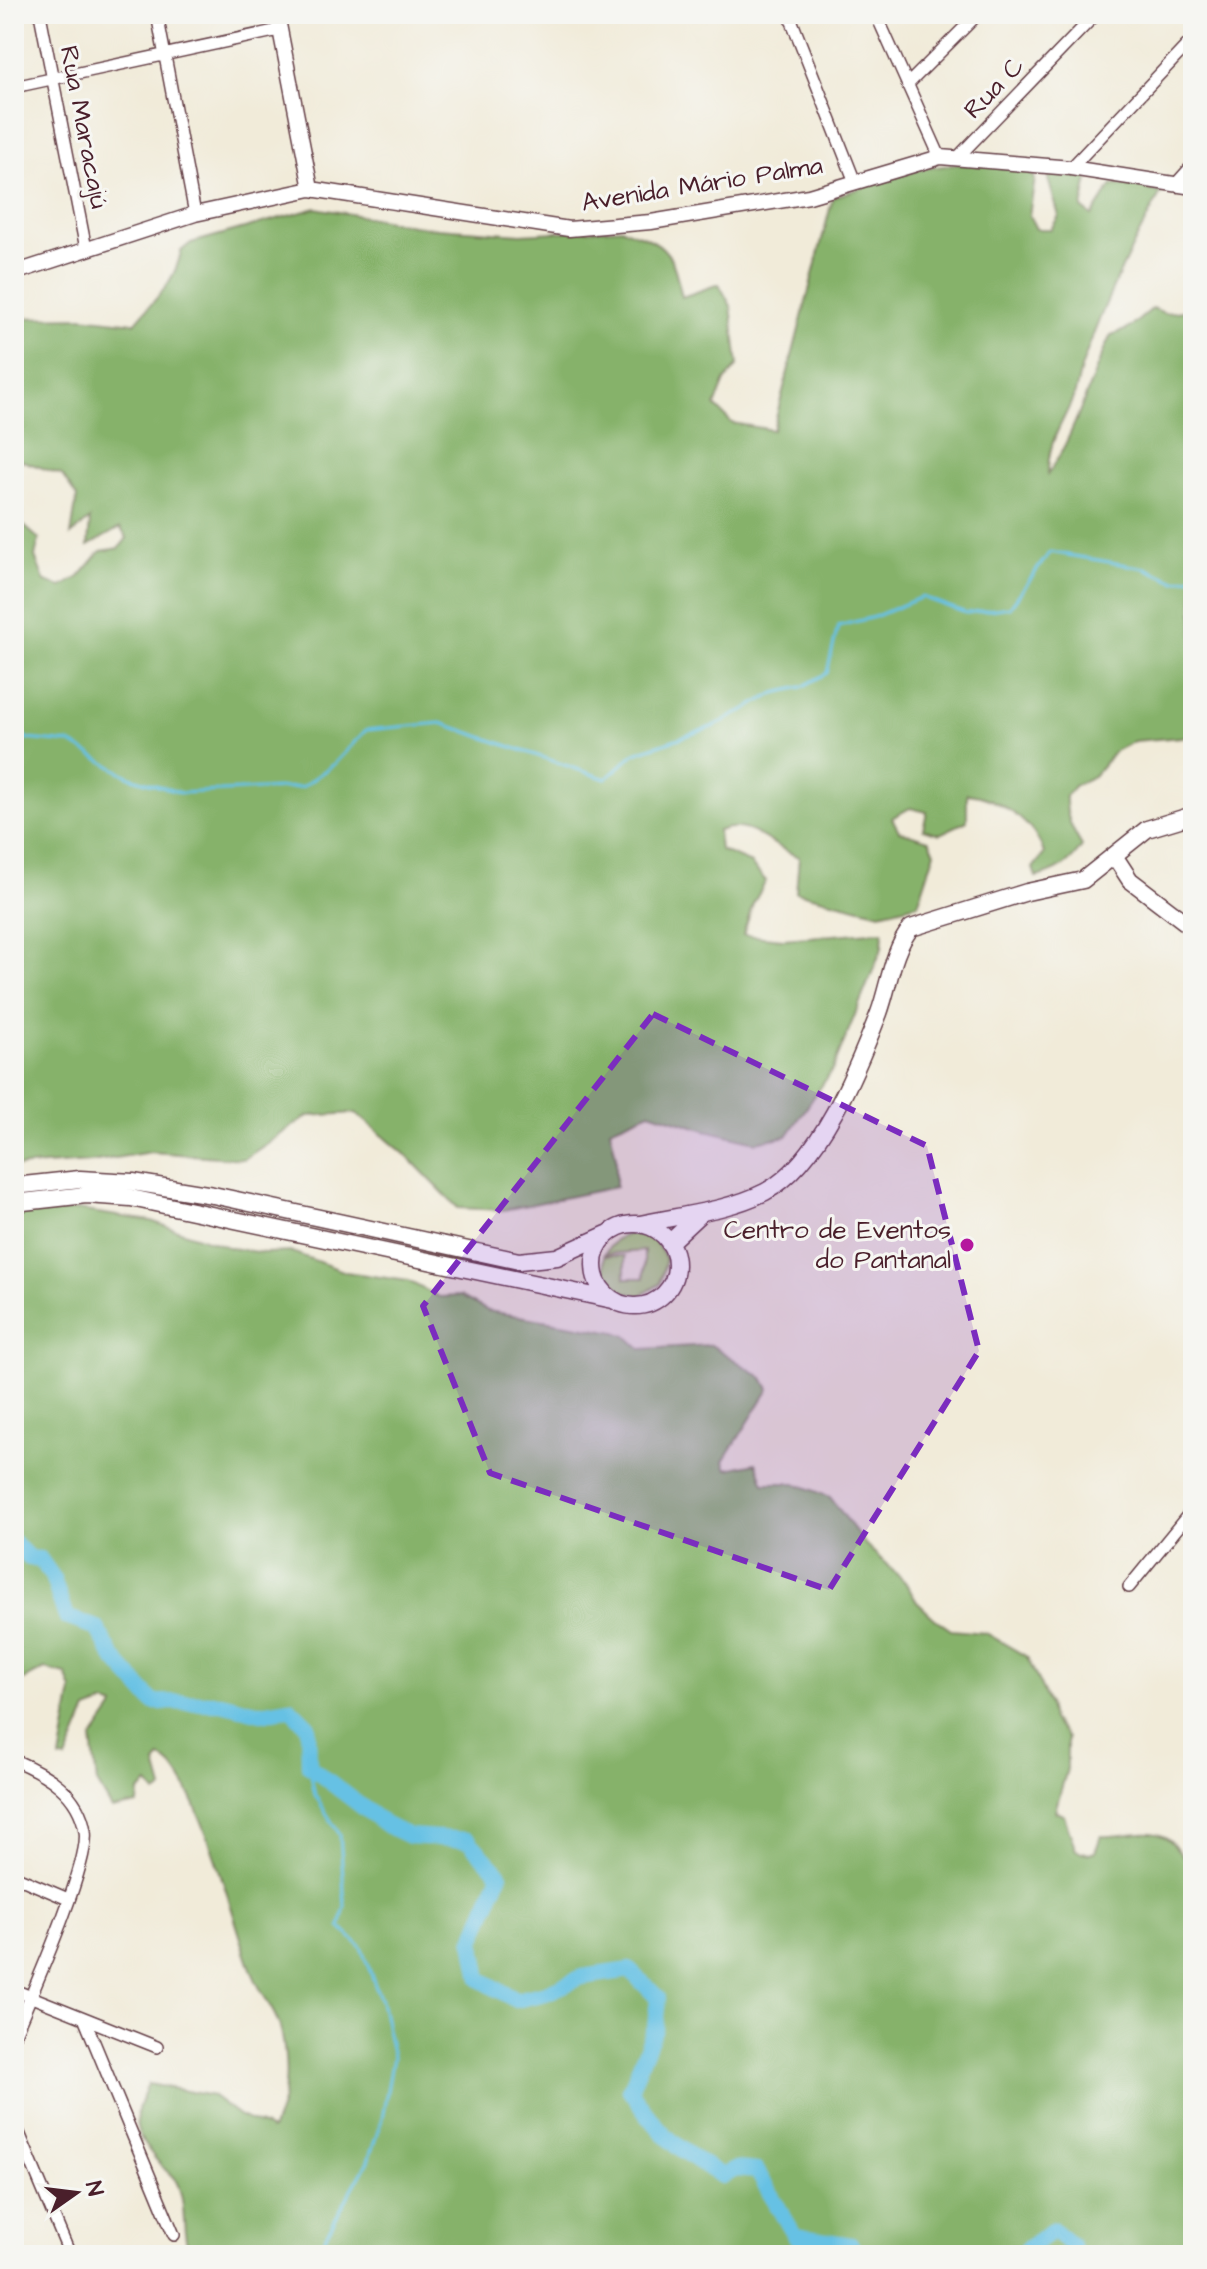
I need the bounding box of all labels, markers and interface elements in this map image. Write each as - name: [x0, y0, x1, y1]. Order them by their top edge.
- street label: Rua Maracajú: [51, 42, 117, 212]
- street label: Rua C: [955, 49, 1033, 127]
- street label: Avenida Mário Palma: [579, 147, 825, 221]
- place label: Centro de Eventos do Pantanal: [724, 1212, 951, 1278]
- marker: Centro de Eventos do Pantanal: [958, 1236, 976, 1254]
- north arrow: [36, 2153, 116, 2233]
- text: N: [77, 2178, 111, 2199]

